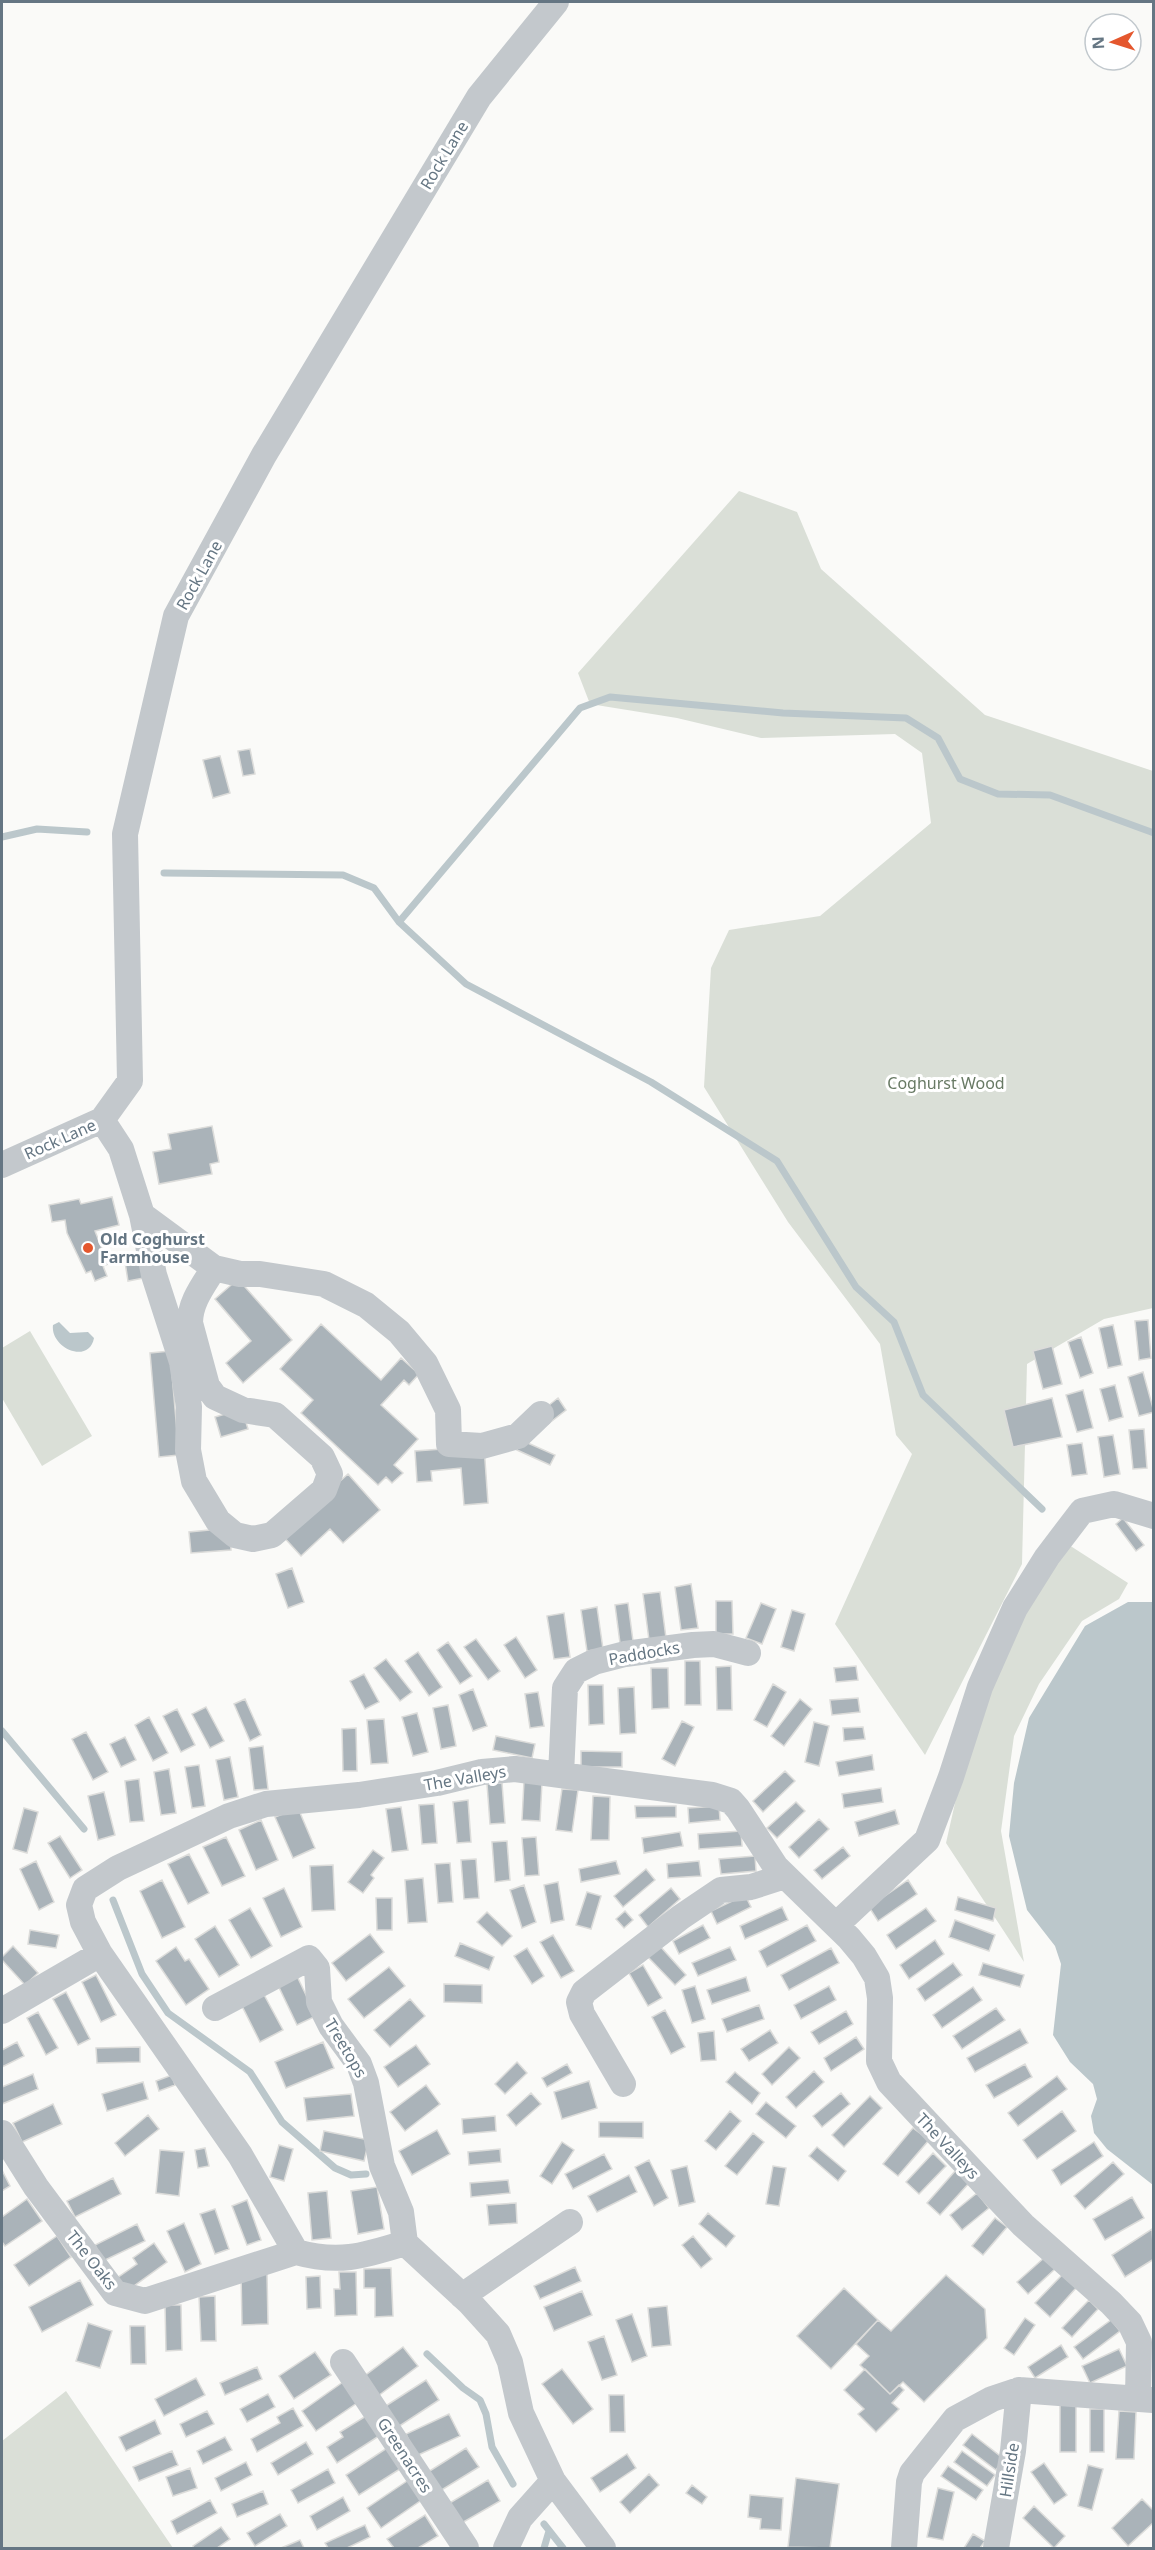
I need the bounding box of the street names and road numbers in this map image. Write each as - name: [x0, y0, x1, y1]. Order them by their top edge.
- street label: Rock Lane: [415, 117, 473, 193]
- street label: Rock Lane: [171, 536, 227, 614]
- street label: Rock Lane: [21, 1113, 99, 1165]
- street label: Paddocks: [607, 1636, 681, 1670]
- street label: The Valleys: [422, 1760, 508, 1796]
- street label: Treetops: [320, 2014, 372, 2082]
- street label: The Valleys: [912, 2108, 984, 2184]
- street label: The Oaks: [62, 2226, 122, 2294]
- street label: Greenacres: [372, 2413, 438, 2497]
- street label: Hillside: [994, 2441, 1024, 2499]

